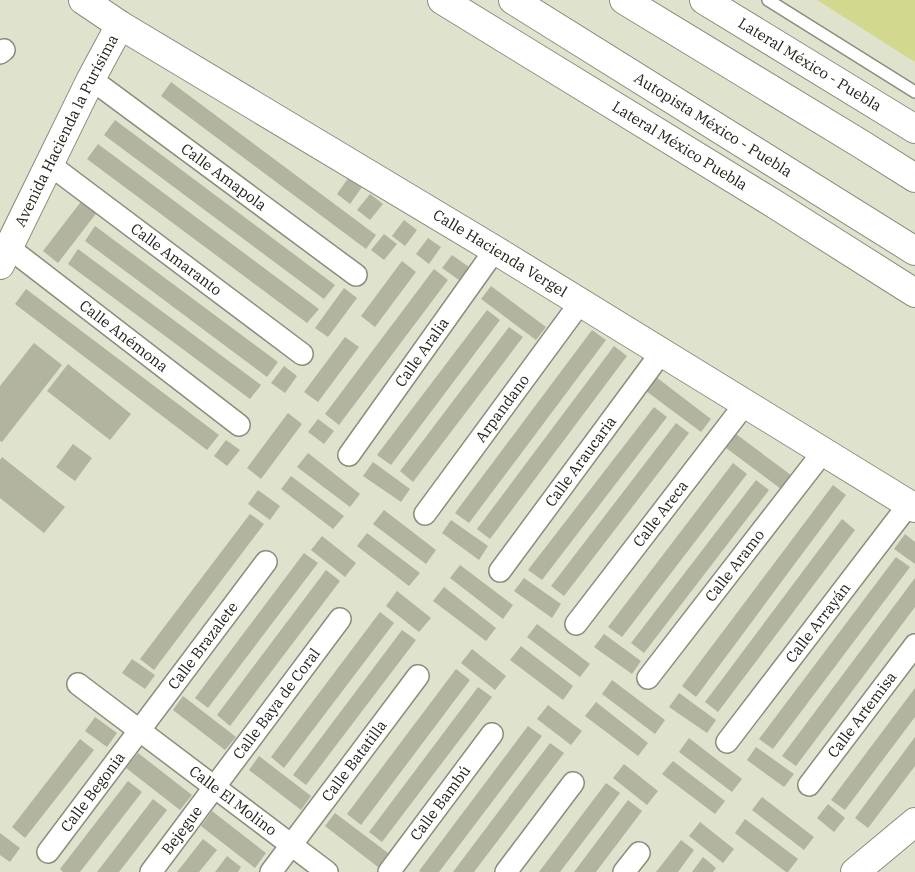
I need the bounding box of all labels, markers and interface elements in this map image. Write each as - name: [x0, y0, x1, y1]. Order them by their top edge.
- street label: Lateral México - Puebla: [735, 13, 885, 115]
- street label: Avenida Hacienda la Purísima: [10, 31, 122, 230]
- street label: Autopista México - Puebla: [631, 68, 796, 181]
- street label: Lateral México Puebla: [609, 97, 751, 194]
- street label: Calle Amapola: [177, 139, 270, 215]
- street label: Calle Hacienda Vergel: [430, 205, 571, 301]
- street label: Calle Amaranto: [127, 219, 226, 300]
- street label: Calle Anémona: [76, 296, 172, 376]
- street label: Calle Aralia: [390, 314, 453, 391]
- street label: Arpandano: [471, 370, 533, 446]
- street label: Calle Araucaria: [541, 412, 620, 510]
- street label: Calle Areca: [629, 476, 692, 551]
- street label: Calle Aramo: [701, 525, 768, 605]
- street label: Calle Arrayán: [781, 578, 855, 666]
- street label: Calle Brazalete: [163, 598, 242, 693]
- street label: Calle Baya de Coral: [229, 644, 324, 763]
- street label: Calle Artemisa: [823, 668, 900, 761]
- street label: Calle Batatilla: [317, 716, 391, 805]
- street label: Calle Begonia: [56, 748, 129, 836]
- street label: Calle El Molino: [186, 761, 281, 840]
- street label: Calle Bambú: [406, 761, 474, 844]
- street label: Bejegue: [157, 802, 206, 858]

